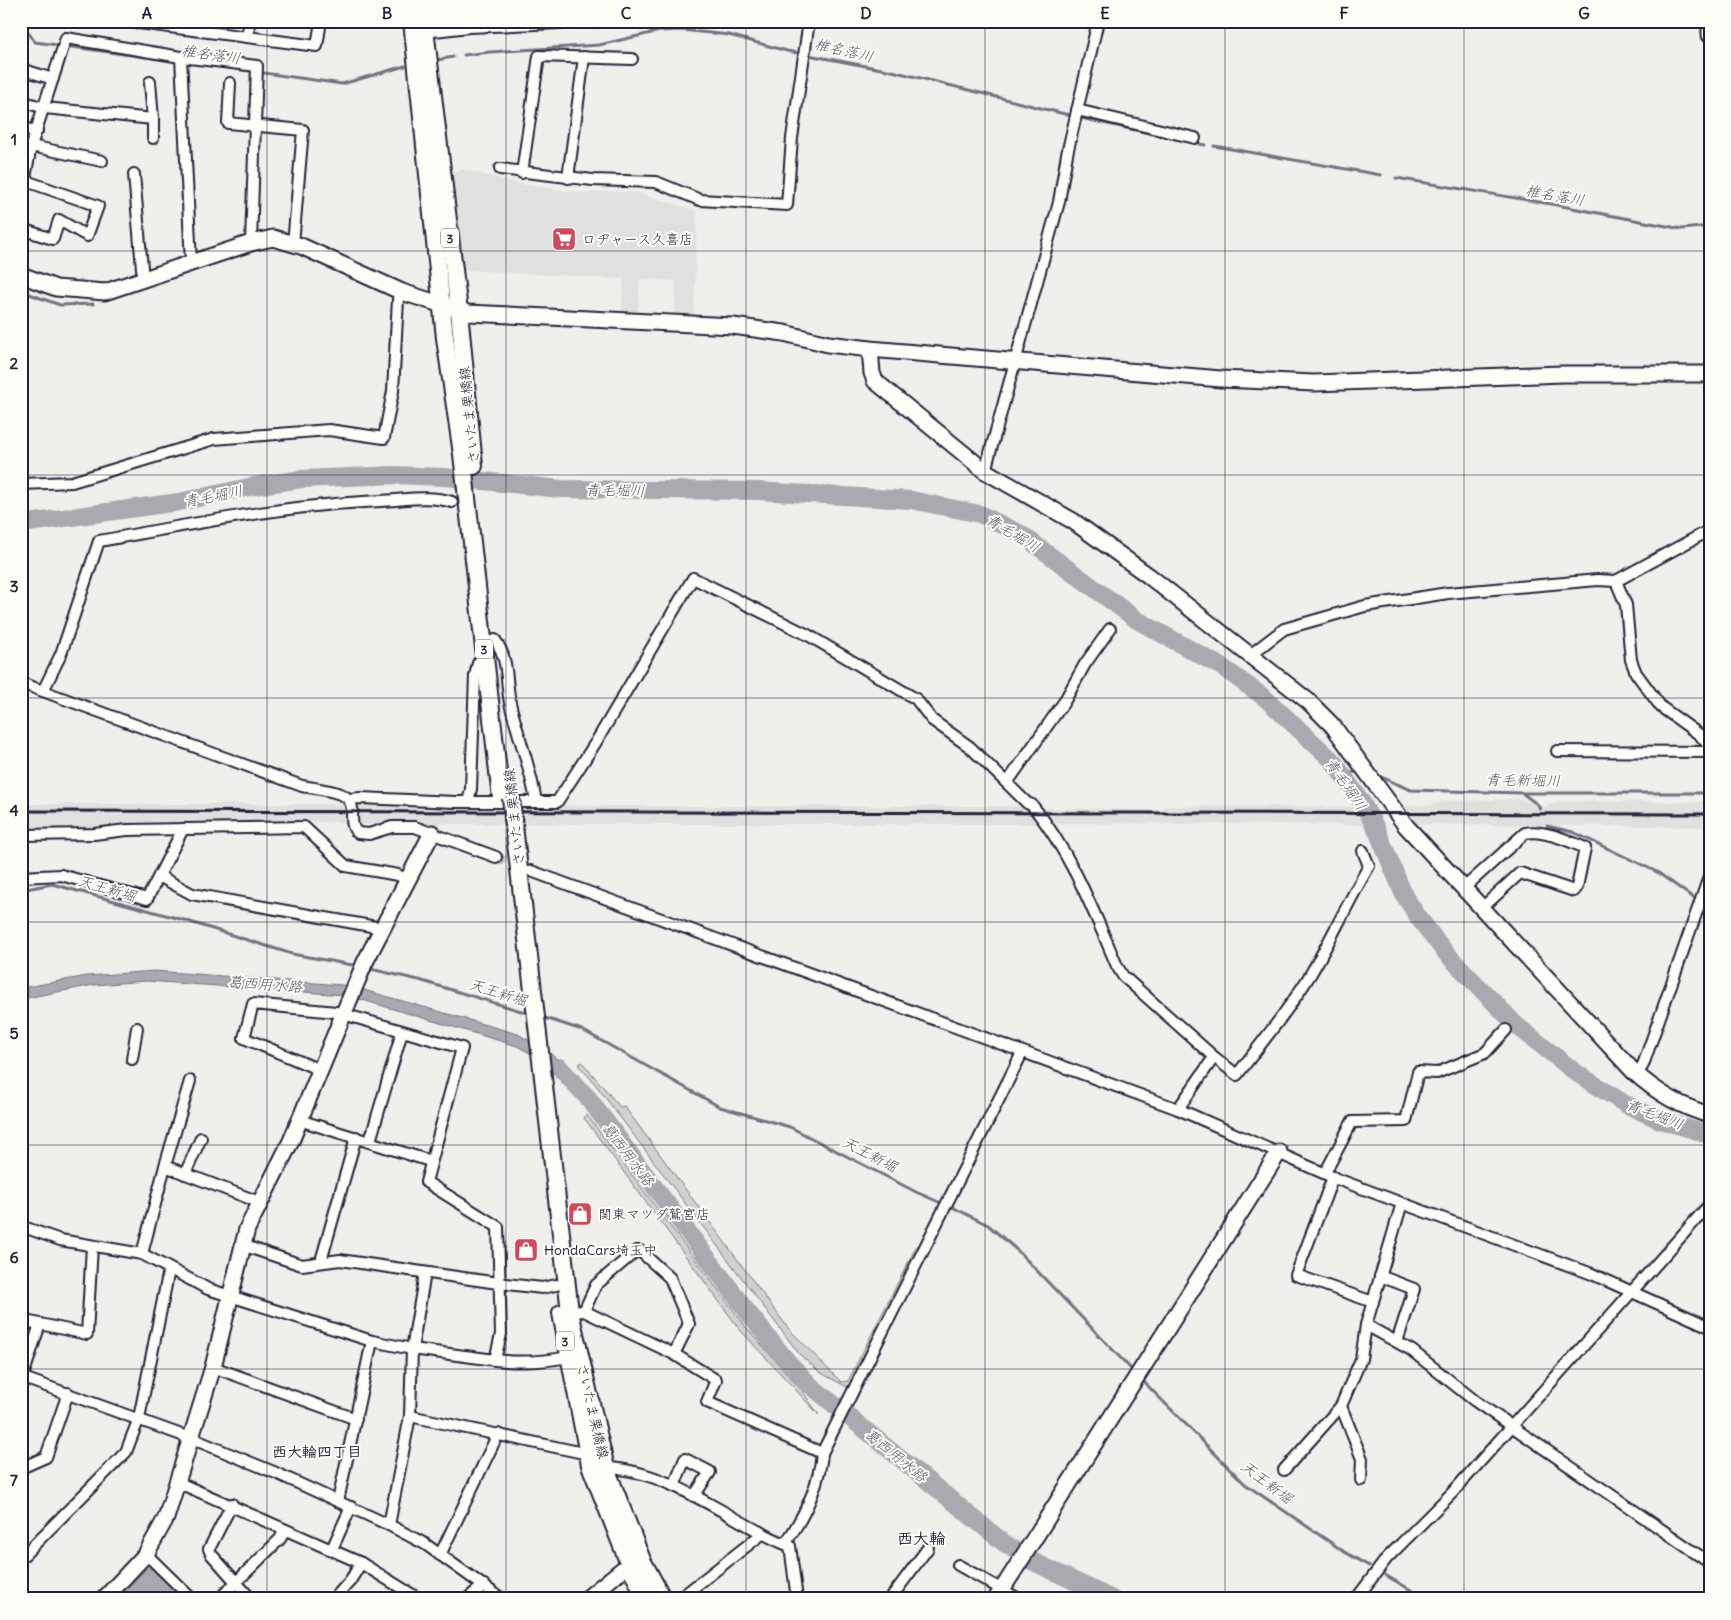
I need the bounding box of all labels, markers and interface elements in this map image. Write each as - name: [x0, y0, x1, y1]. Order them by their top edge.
- text: A: [142, 3, 152, 23]
- text: B: [382, 3, 393, 23]
- text: C: [621, 3, 632, 23]
- text: D: [860, 3, 872, 23]
- text: E: [1100, 3, 1110, 23]
- text: F: [1339, 3, 1349, 23]
- text: G: [1578, 3, 1590, 23]
- water label: 椎名落川: [813, 34, 875, 66]
- water label: 椎名落川: [180, 40, 242, 68]
- text: 1: [11, 129, 17, 149]
- water label: 椎名落川: [1524, 180, 1586, 210]
- supermarket icon: ロヂャース久喜店: [551, 226, 577, 252]
- road number: 3: [441, 228, 459, 248]
- place label: ロヂャース久喜店: [582, 230, 693, 248]
- text: 2: [10, 353, 19, 373]
- street label: さいたま栗橋線: [455, 366, 483, 464]
- water label: 青毛堀川: [585, 480, 645, 500]
- water label: 青毛堀川: [182, 481, 244, 511]
- water label: 青毛堀川: [982, 509, 1044, 557]
- text: 3: [9, 576, 19, 596]
- road number: 3: [475, 640, 493, 659]
- water label: 青毛堀川: [1321, 754, 1371, 814]
- street label: さいたま栗橋線: [500, 768, 528, 866]
- water label: 青毛新堀川: [1485, 770, 1561, 790]
- text: 4: [9, 800, 19, 820]
- water label: 天王新堀: [76, 871, 139, 906]
- water label: 葛西用水路: [227, 972, 304, 996]
- water label: 天王新堀: [467, 974, 530, 1010]
- text: 5: [9, 1023, 19, 1043]
- water label: 青毛堀川: [1624, 1094, 1686, 1134]
- water label: 葛西用水路: [598, 1118, 659, 1190]
- water label: 天王新堀: [839, 1132, 902, 1177]
- shop icon: 関東マツダ鷲宮店: [567, 1201, 593, 1227]
- place label: 関東マツダ鷲宮店: [598, 1205, 710, 1223]
- shop icon: HondaCars埼玉中: [513, 1237, 539, 1263]
- place label: HondaCars埼玉中: [544, 1241, 657, 1259]
- text: 6: [9, 1247, 19, 1267]
- road number: 3: [556, 1332, 574, 1350]
- street label: さいたま栗橋線: [573, 1361, 613, 1461]
- water label: 葛西用水路: [861, 1424, 932, 1487]
- district label: 西大輪四丁目: [272, 1442, 362, 1461]
- water label: 天王新堀: [1237, 1456, 1297, 1508]
- text: 7: [10, 1470, 18, 1490]
- district label: 西大輪: [897, 1528, 946, 1548]

